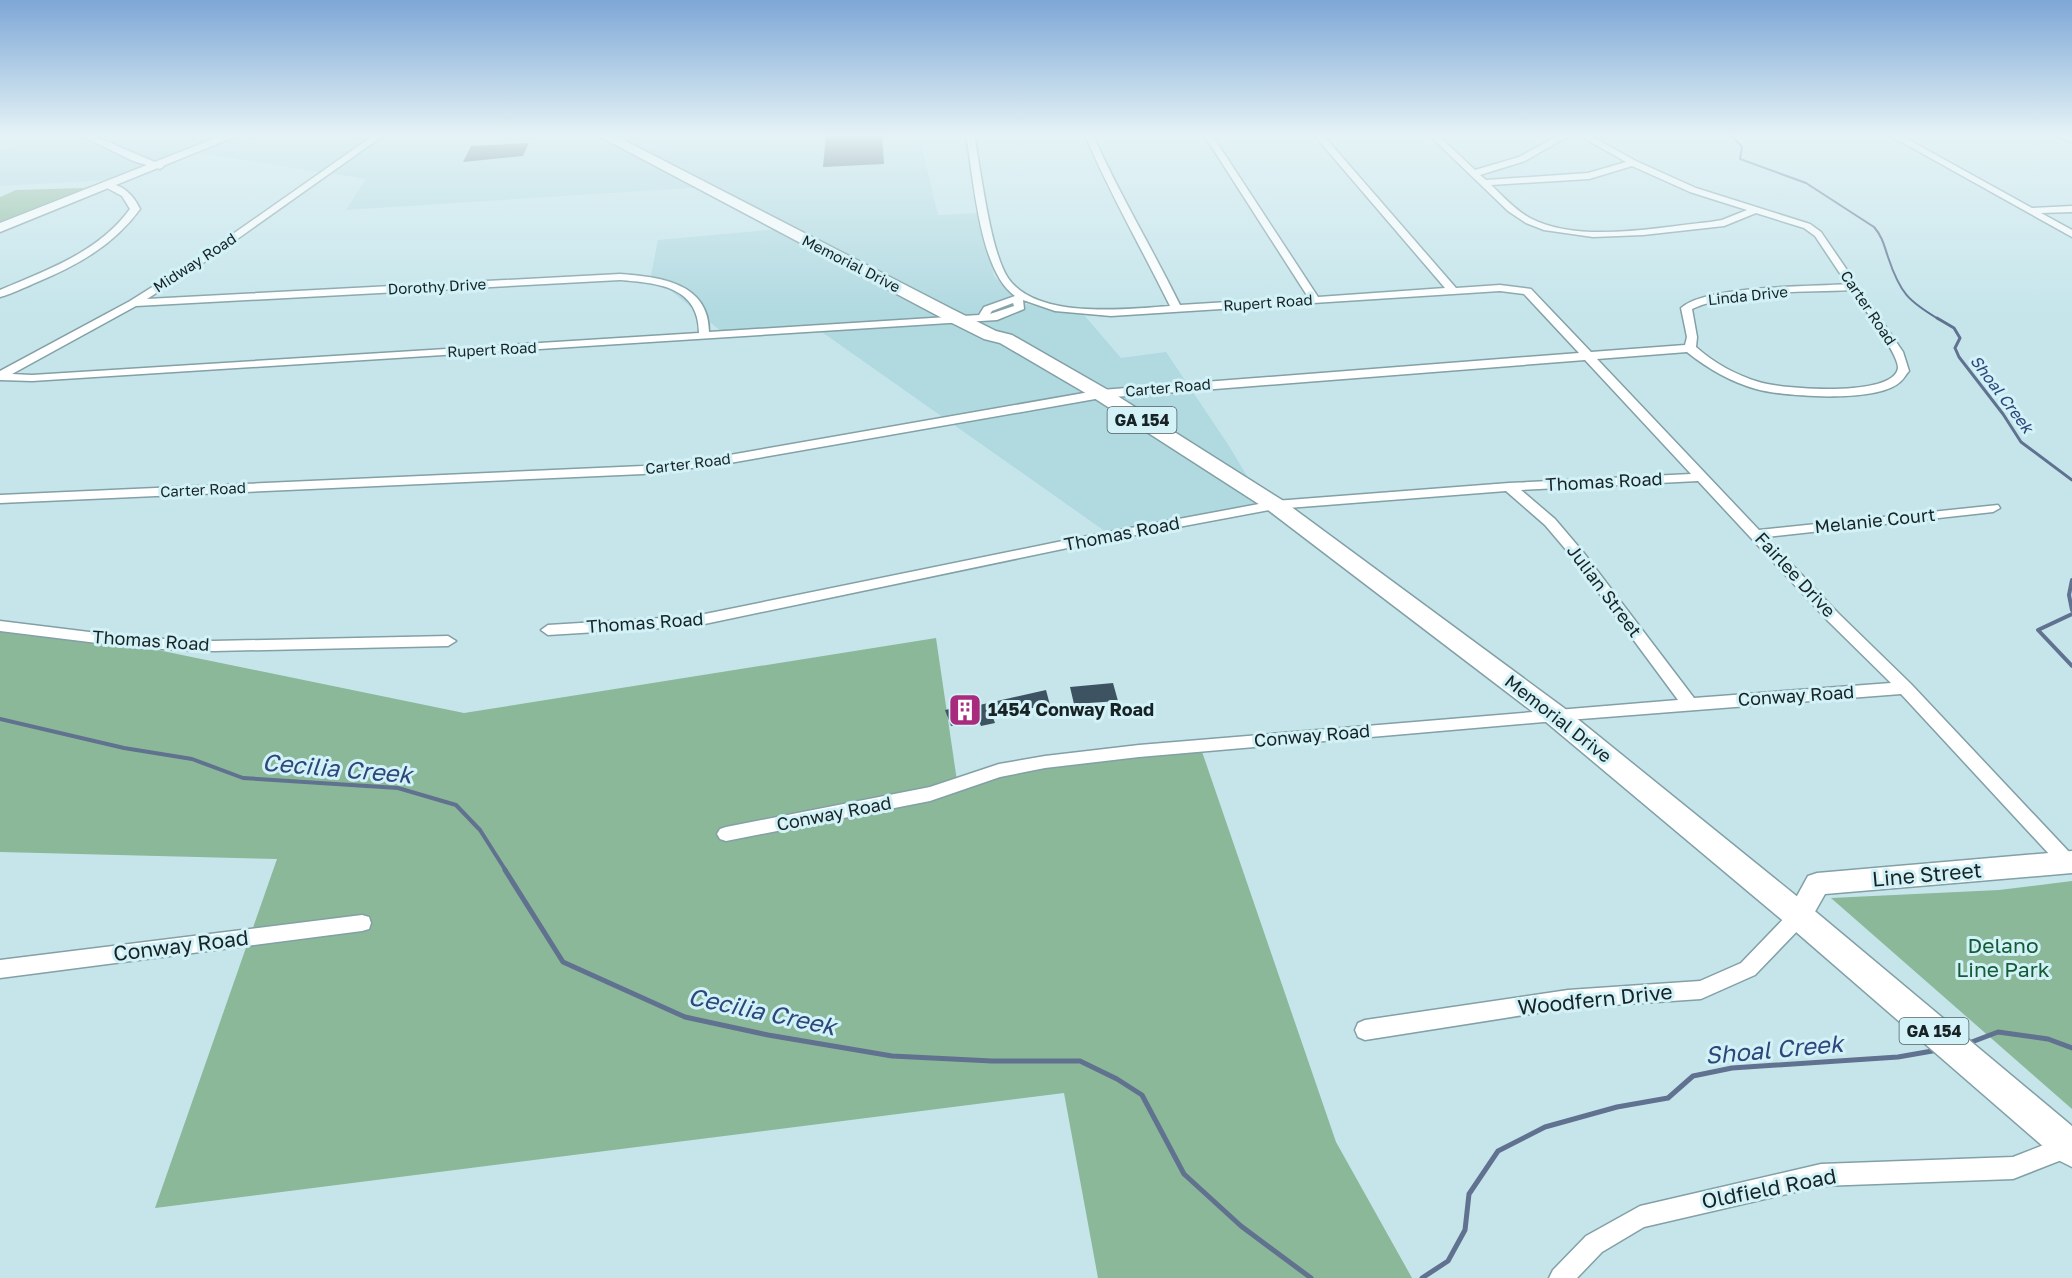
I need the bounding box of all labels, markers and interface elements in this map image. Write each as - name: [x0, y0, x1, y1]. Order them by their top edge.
- street label: Midway Road: [150, 229, 239, 296]
- street label: Memorial Drive: [799, 231, 904, 296]
- street label: Carter Road: [1837, 267, 1900, 348]
- street label: Dorothy Drive: [387, 274, 487, 298]
- street label: Linda Drive: [1707, 282, 1789, 308]
- street label: Rupert Road: [1223, 290, 1313, 314]
- street label: Rupert Road: [447, 338, 537, 360]
- water label: Shoal Creek: [1966, 351, 2039, 438]
- street label: Carter Road: [1124, 374, 1211, 400]
- road number: GA 154: [1108, 407, 1176, 433]
- street label: Carter Road: [644, 449, 732, 477]
- street label: Thomas Road: [1545, 467, 1663, 495]
- street label: Carter Road: [160, 478, 246, 500]
- street label: Melanie Court: [1813, 503, 1936, 537]
- street label: Thomas Road: [1062, 511, 1181, 555]
- street label: Fairlee Drive: [1751, 527, 1841, 621]
- street label: Julian Street: [1563, 540, 1647, 641]
- street label: Thomas Road: [586, 607, 704, 637]
- street label: Thomas Road: [92, 625, 210, 655]
- street label: Memorial Drive: [1501, 670, 1616, 767]
- street label: Conway Road: [1737, 680, 1855, 710]
- building icon: 1454 Conway Road: [947, 692, 983, 728]
- place label: 1454 Conway Road: [988, 698, 1154, 720]
- street label: Conway Road: [1253, 719, 1371, 751]
- water label: Cecilia Creek: [261, 747, 416, 789]
- street label: Conway Road: [774, 791, 893, 835]
- street label: Line Street: [1871, 856, 1983, 892]
- street label: Conway Road: [112, 924, 250, 966]
- park label: Delano Line Park: [1956, 932, 2050, 982]
- street label: Woodfern Drive: [1516, 978, 1674, 1020]
- water label: Cecilia Creek: [686, 981, 841, 1041]
- road number: GA 154: [1900, 1018, 1968, 1044]
- water label: Shoal Creek: [1704, 1028, 1847, 1069]
- street label: Oldfield Road: [1699, 1162, 1838, 1214]

